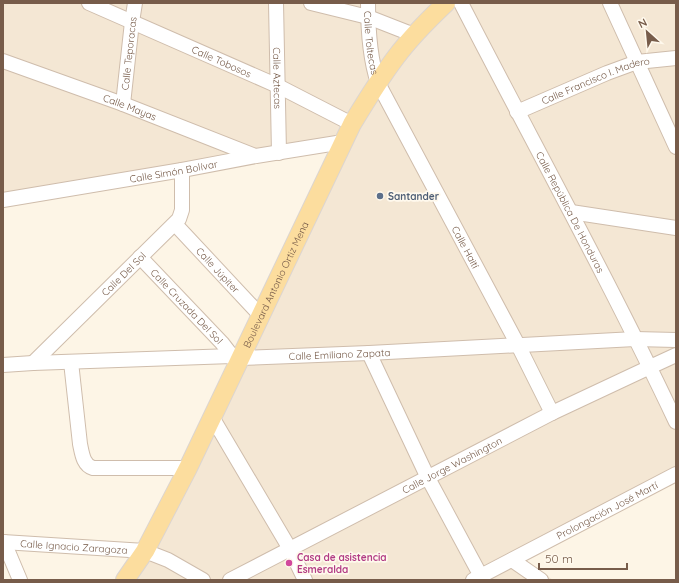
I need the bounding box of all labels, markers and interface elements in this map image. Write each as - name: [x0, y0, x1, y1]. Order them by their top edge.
- street label: Calle Toltecas: [361, 11, 381, 76]
- north arrow: [627, 12, 667, 52]
- street label: Calle Teporacas: [119, 15, 140, 91]
- text: N: [636, 15, 649, 31]
- street label: Calle Tobosos: [190, 43, 254, 81]
- street label: Calle Aztecas: [270, 47, 284, 109]
- street label: Calle Francisco I. Madero: [540, 55, 650, 108]
- street label: Calle Mayas: [101, 91, 159, 124]
- street label: Calle República De Honduras: [533, 149, 607, 276]
- street label: Calle Simón Bolívar: [129, 157, 219, 186]
- place label: Santander: [388, 190, 440, 203]
- marker: Santander: [375, 191, 385, 201]
- street label: Boulevard Antonio Ortiz Mena: [240, 219, 312, 350]
- street label: Calle Haití: [449, 224, 482, 272]
- street label: Calle Júpiter: [193, 245, 242, 296]
- street label: Calle Del Sol: [99, 249, 149, 299]
- street label: Calle Cruzada Del Sol: [148, 266, 226, 347]
- street label: Calle Emiliano Zapata: [288, 346, 391, 363]
- street label: Calle Jorge Washington: [400, 434, 504, 497]
- street label: Prolongación José Martí: [554, 478, 661, 542]
- street label: Calle Ignacio Zaragoza: [20, 537, 128, 557]
- scale bar: [539, 545, 627, 571]
- place label: Casa de asistencia Esmeralda: [297, 551, 387, 576]
- text: 50 m: [545, 551, 573, 566]
- marker: Casa de asistencia Esmeralda: [284, 558, 294, 568]

